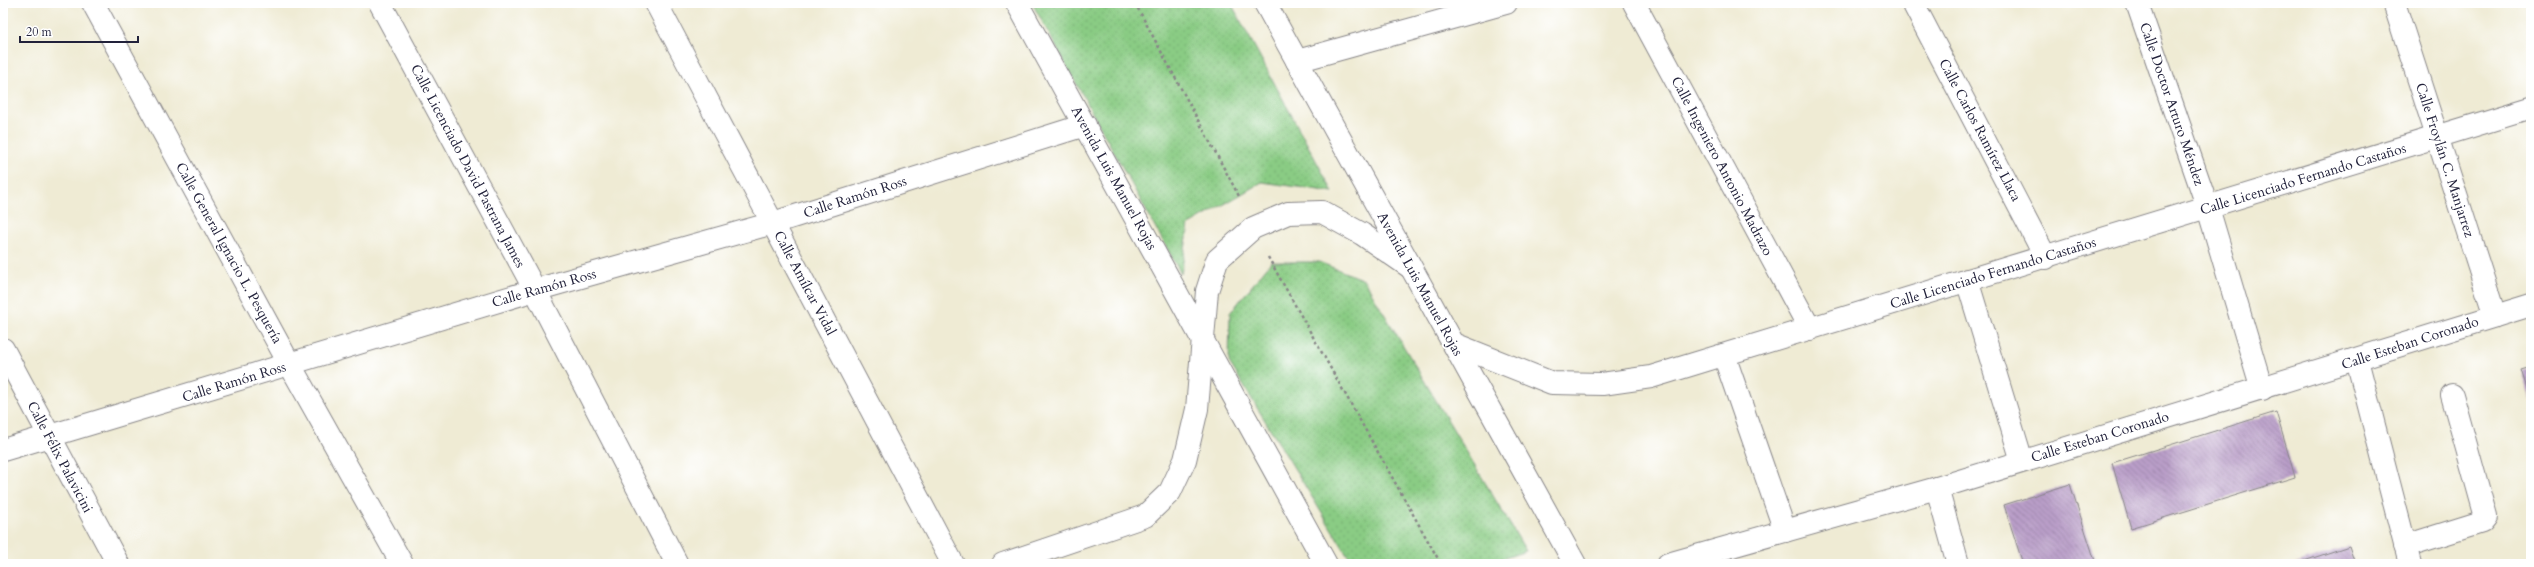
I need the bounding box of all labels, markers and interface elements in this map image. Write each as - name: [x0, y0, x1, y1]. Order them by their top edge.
- scale bar: [20, 18, 138, 44]
- street label: Calle Doctor Arturo Méndez: [2135, 20, 2209, 189]
- text: 20 m: [26, 24, 53, 40]
- street label: Calle Carlos Ramírez Llaca: [1934, 55, 2026, 205]
- street label: Calle Licenciado David Pastrana James: [406, 61, 530, 271]
- street label: Calle Ingeniero Antonio Madrazo: [1667, 73, 1778, 259]
- street label: Calle Froylán C. Manjarrez: [2411, 80, 2479, 240]
- street label: Avenida Luis Manuel Rojas: [1067, 103, 1162, 254]
- street label: Calle Licenciado Fernando Castaños: [2198, 138, 2409, 219]
- street label: Calle General Ignacio L. Pesquería: [171, 159, 287, 347]
- street label: Calle Ramón Ross: [801, 171, 909, 223]
- street label: Avenida Luis Manuel Rojas: [1373, 209, 1468, 360]
- street label: Calle Amílcar Vidal: [769, 227, 841, 339]
- street label: Calle Licenciado Fernando Castaños: [1888, 232, 2099, 313]
- street label: Calle Ramón Ross: [490, 264, 599, 312]
- street label: Calle Esteban Coronado: [2339, 312, 2482, 374]
- street label: Calle Ramón Ross: [180, 357, 288, 407]
- street label: Calle Félix Palavicini: [23, 398, 97, 516]
- street label: Calle Esteban Coronado: [2029, 407, 2172, 467]

